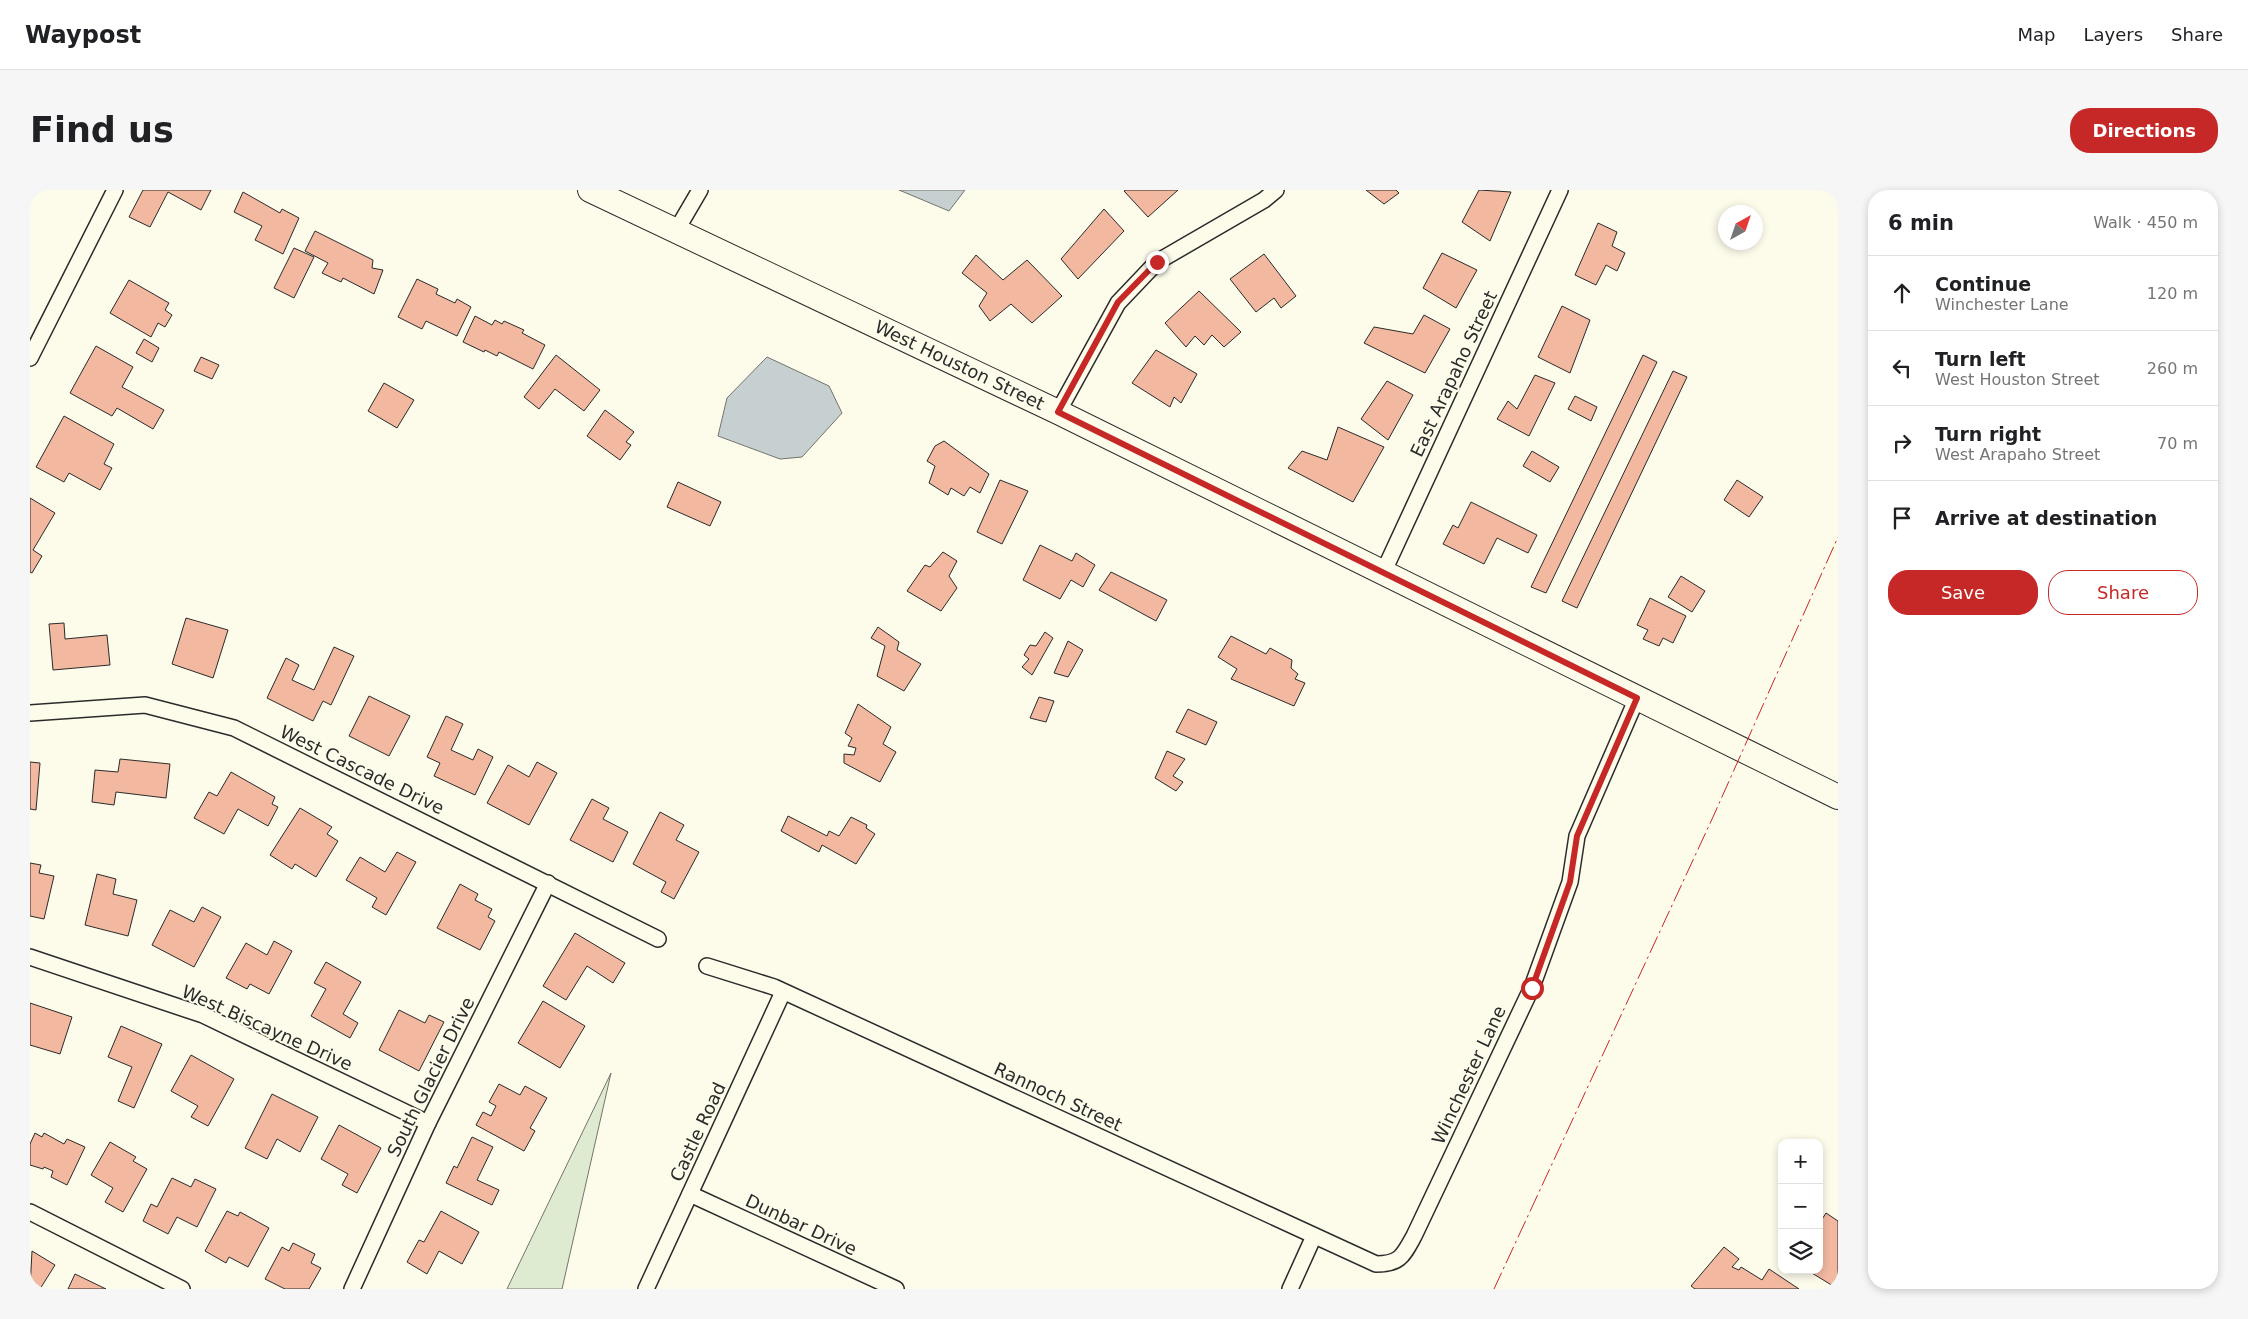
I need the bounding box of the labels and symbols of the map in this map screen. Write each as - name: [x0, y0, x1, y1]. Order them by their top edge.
- north arrow: [1718, 205, 1763, 250]
- route end: [1146, 251, 1169, 274]
- street label: East Arapaho Street: [1406, 288, 1501, 460]
- street label: West Houston Street: [872, 316, 1048, 414]
- street label: West Cascade Drive: [277, 721, 448, 818]
- route start: [1521, 977, 1544, 1000]
- street label: West Biscayne Drive: [179, 980, 356, 1075]
- street label: South Glacier Drive: [383, 993, 478, 1160]
- street label: Winchester Lane: [1427, 1002, 1510, 1147]
- street label: Rannoch Street: [991, 1058, 1126, 1135]
- street label: Castle Road: [665, 1079, 730, 1185]
- street label: Dunbar Drive: [742, 1190, 860, 1259]

